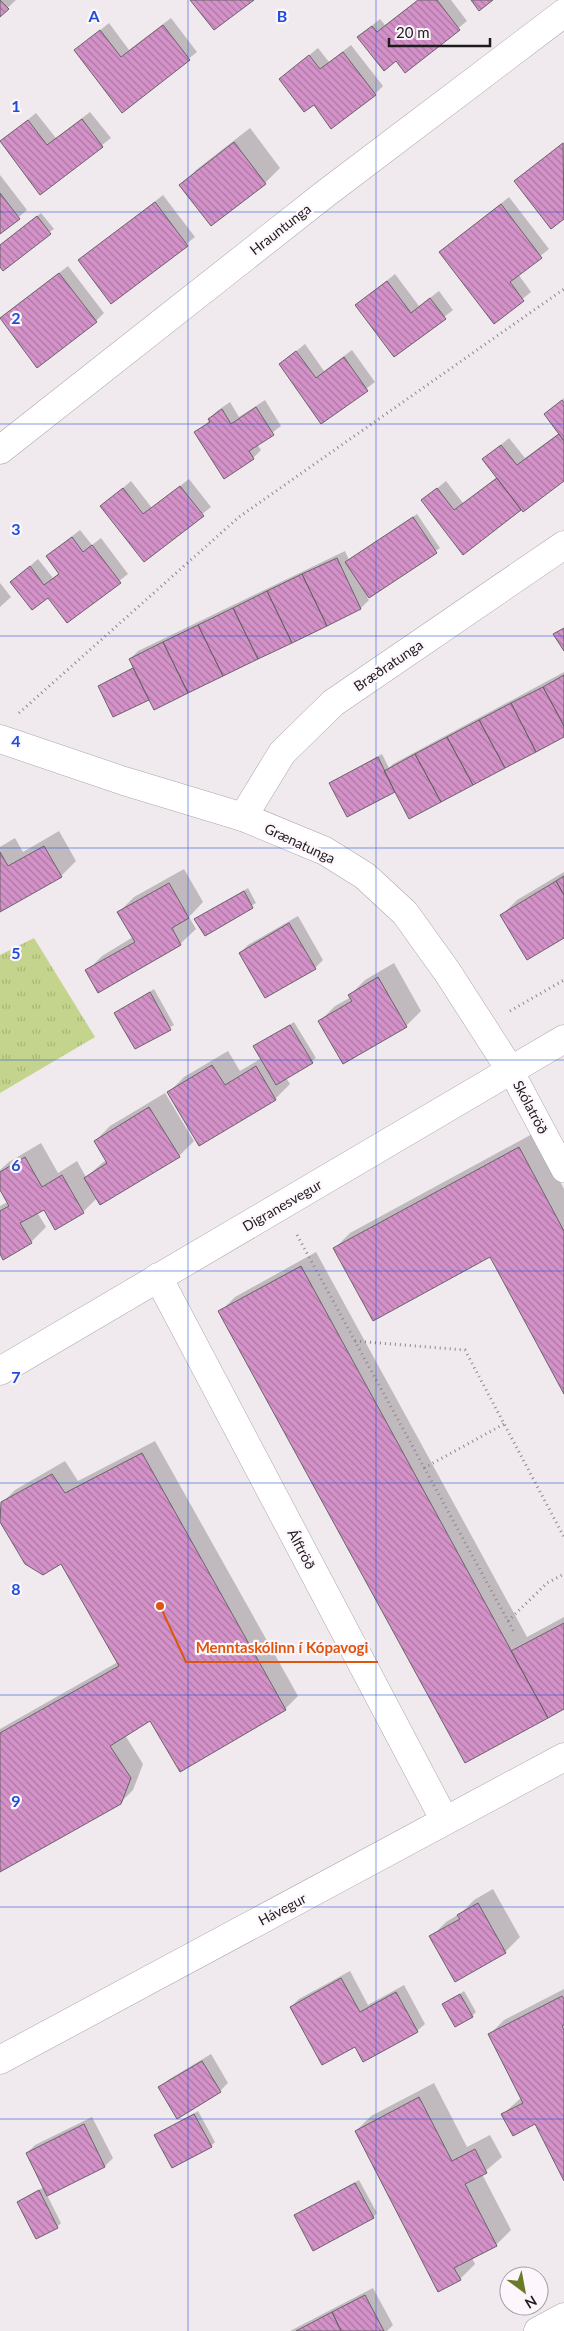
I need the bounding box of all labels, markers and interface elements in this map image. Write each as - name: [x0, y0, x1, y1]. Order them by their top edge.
- text: A: [87, 6, 100, 25]
- text: B: [277, 6, 287, 25]
- scale bar: [389, 15, 490, 47]
- text: 20 m: [396, 23, 430, 41]
- text: 1: [11, 96, 21, 115]
- street label: Hrauntunga: [246, 200, 314, 258]
- text: 2: [11, 308, 21, 327]
- text: 3: [11, 519, 21, 538]
- street label: Bræðratunga: [350, 636, 426, 694]
- text: 4: [11, 731, 21, 750]
- street label: Grænatunga: [262, 819, 338, 867]
- text: 5: [11, 943, 21, 962]
- street label: Skólatröð: [510, 1077, 552, 1137]
- text: 6: [11, 1155, 21, 1174]
- street label: Digranesvegur: [239, 1175, 325, 1235]
- text: 7: [11, 1367, 21, 1386]
- street label: Álftröð: [284, 1526, 320, 1572]
- text: 8: [11, 1579, 21, 1598]
- callout: Menntaskólinn í Kópavogi: [186, 1632, 378, 1662]
- text: Menntaskólinn í Kópavogi: [196, 1638, 368, 1656]
- text: 9: [11, 1791, 21, 1810]
- street label: Hávegur: [255, 1889, 309, 1929]
- north arrow: [499, 2266, 549, 2316]
- text: N: [522, 2292, 540, 2313]

